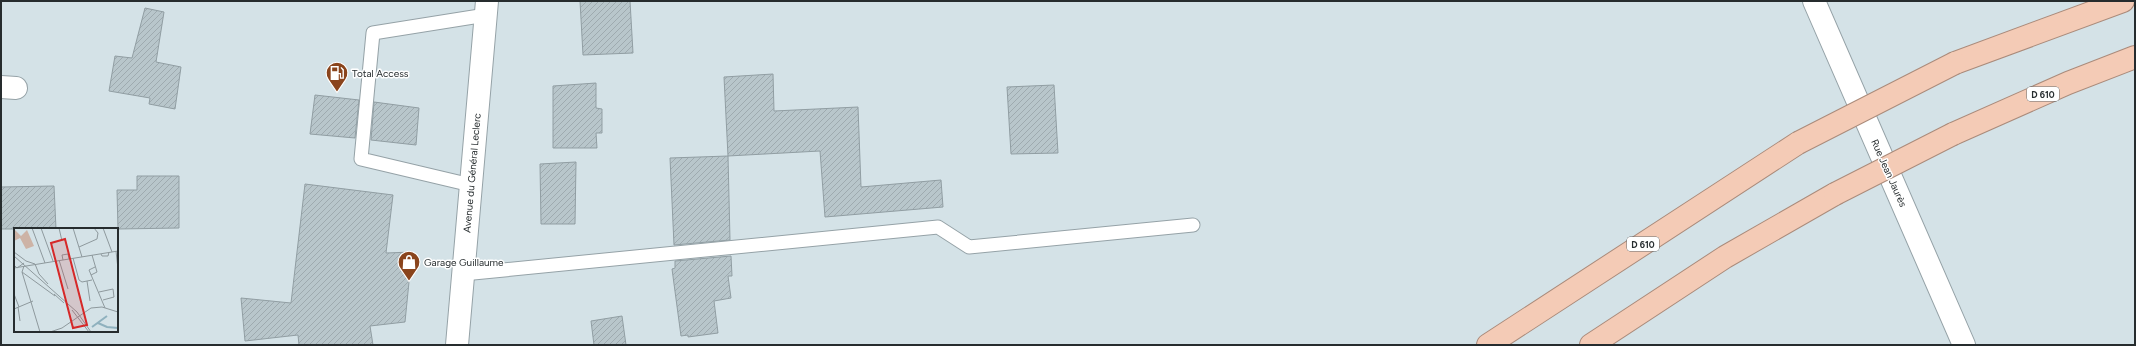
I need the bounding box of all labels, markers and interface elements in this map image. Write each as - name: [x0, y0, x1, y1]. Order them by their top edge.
- fuel station icon: Total Access: [324, 60, 350, 93]
- place label: Total Access: [352, 67, 409, 80]
- road number: D 610: [2027, 87, 2059, 101]
- street label: Avenue du Général Leclerc: [460, 112, 484, 233]
- street label: Rue Jean Jaurès: [1868, 137, 1910, 209]
- inset map: [14, 228, 118, 332]
- road number: D 610: [1627, 237, 1659, 251]
- shop icon: Garage Guillaume: [396, 249, 422, 282]
- place label: Garage Guillaume: [424, 256, 504, 269]

